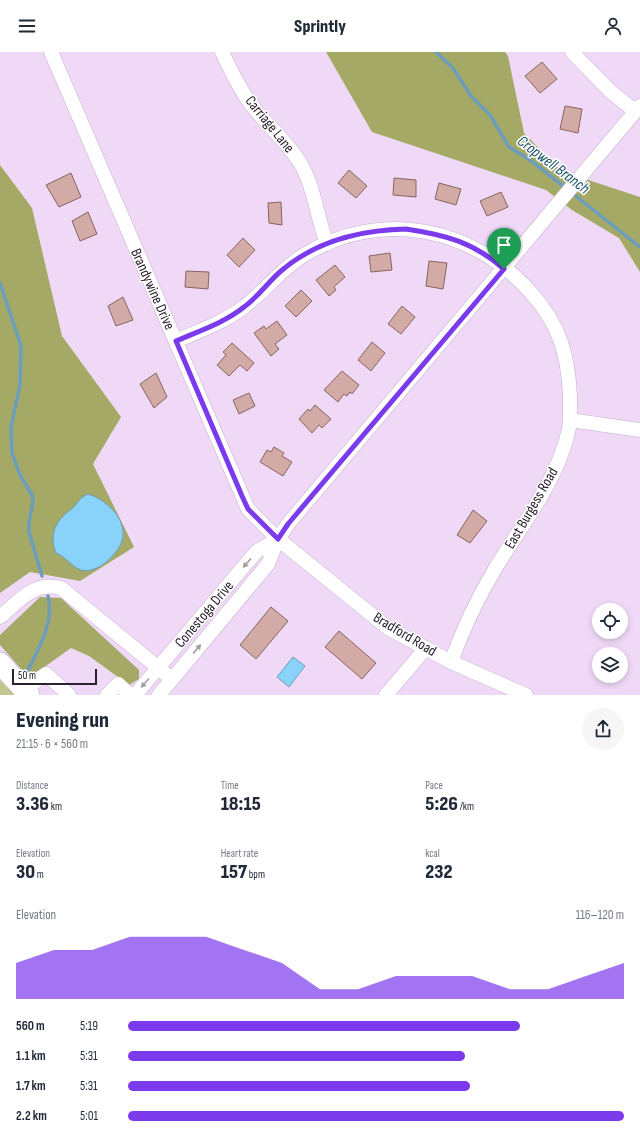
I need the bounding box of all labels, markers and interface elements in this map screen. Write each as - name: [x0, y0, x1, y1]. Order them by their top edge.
- icon: menu: [16, 15, 38, 37]
- icon: person: [602, 15, 624, 37]
- text: Sprintly: [294, 16, 346, 37]
- street label: Carriage Lane: [241, 92, 298, 157]
- water label: Cropwell Branch: [513, 132, 593, 199]
- pin: [487, 228, 521, 269]
- icon: arrive: [493, 234, 515, 256]
- street label: Brandywine Drive: [126, 245, 179, 333]
- street label: East Burgess Road: [500, 464, 562, 552]
- one-way arrow: [243, 557, 252, 568]
- street label: Conestoga Drive: [171, 577, 238, 652]
- map controls: [592, 603, 628, 683]
- button: locate: [592, 603, 628, 639]
- street label: Bradford Road: [370, 608, 440, 661]
- one-way arrow: [193, 643, 202, 654]
- button: layers: [592, 647, 628, 683]
- scale bar: [12, 667, 97, 686]
- text: 50 m: [18, 669, 36, 682]
- one-way arrow: [141, 678, 150, 689]
- text: Evening run: [16, 707, 109, 734]
- button: share: [582, 708, 624, 750]
- text: 21:15 · 6 × 560 m: [16, 736, 88, 752]
- text: Distance: [16, 779, 48, 792]
- text: Time: [221, 779, 239, 792]
- text: Pace: [425, 779, 443, 792]
- text: 3.36: [16, 792, 49, 816]
- text: 18:15: [221, 792, 261, 816]
- text: 5:26: [425, 792, 458, 816]
- text: km: [49, 800, 62, 813]
- text: /km: [458, 800, 474, 813]
- text: Elevation: [16, 847, 50, 860]
- text: Heart rate: [221, 847, 258, 860]
- text: kcal: [425, 847, 440, 860]
- text: 30: [16, 860, 35, 884]
- text: 157: [221, 860, 247, 884]
- text: 232: [425, 860, 453, 884]
- text: m: [35, 868, 44, 881]
- text: bpm: [247, 868, 265, 881]
- text: Elevation: [16, 907, 56, 923]
- text: 116–120 m: [576, 907, 624, 923]
- text: 560 m: [16, 1018, 45, 1034]
- text: 5:19: [80, 1018, 98, 1034]
- text: 1.1 km: [16, 1048, 46, 1064]
- text: 5:31: [80, 1048, 98, 1064]
- text: 1.7 km: [16, 1078, 46, 1094]
- text: 5:31: [80, 1078, 98, 1094]
- text: 2.2 km: [16, 1108, 47, 1124]
- text: 5:01: [80, 1108, 98, 1124]

